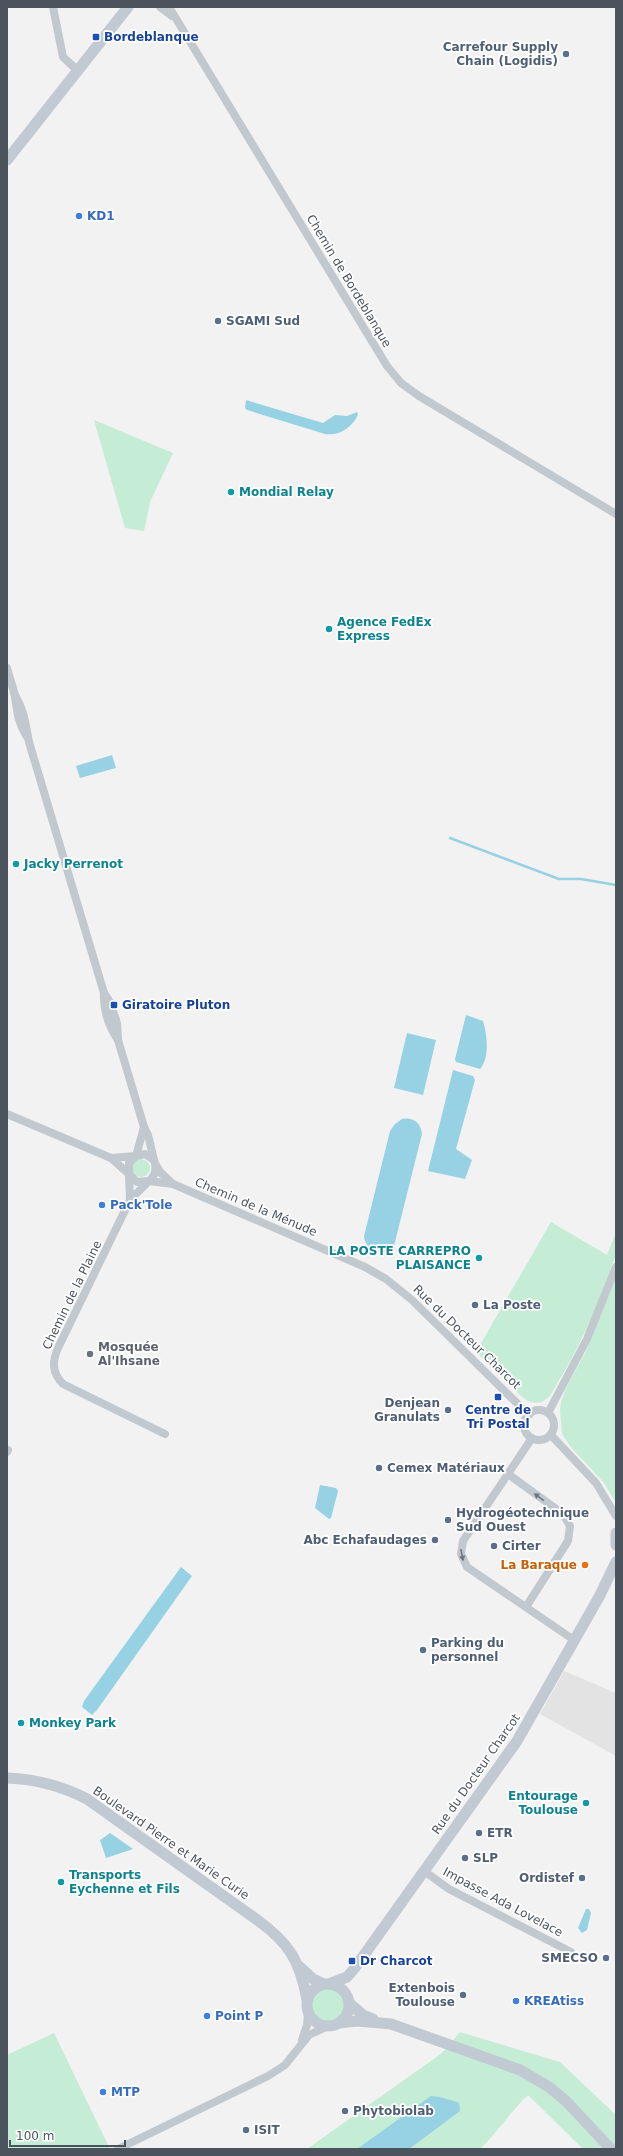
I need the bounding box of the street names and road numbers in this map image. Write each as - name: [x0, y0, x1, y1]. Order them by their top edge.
- street label: Chemin de Bordeblanque: [304, 212, 394, 350]
- street label: Chemin de la Ménude: [193, 1175, 319, 1239]
- street label: Chemin de la Plaine: [40, 1238, 104, 1352]
- street label: Rue du Docteur Charcot: [410, 1282, 524, 1392]
- street label: Rue du Docteur Charcot: [429, 1711, 523, 1837]
- street label: Boulevard Pierre et Marie Curie: [90, 1783, 252, 1903]
- street label: Impasse Ada Lovelace: [441, 1864, 565, 1940]

